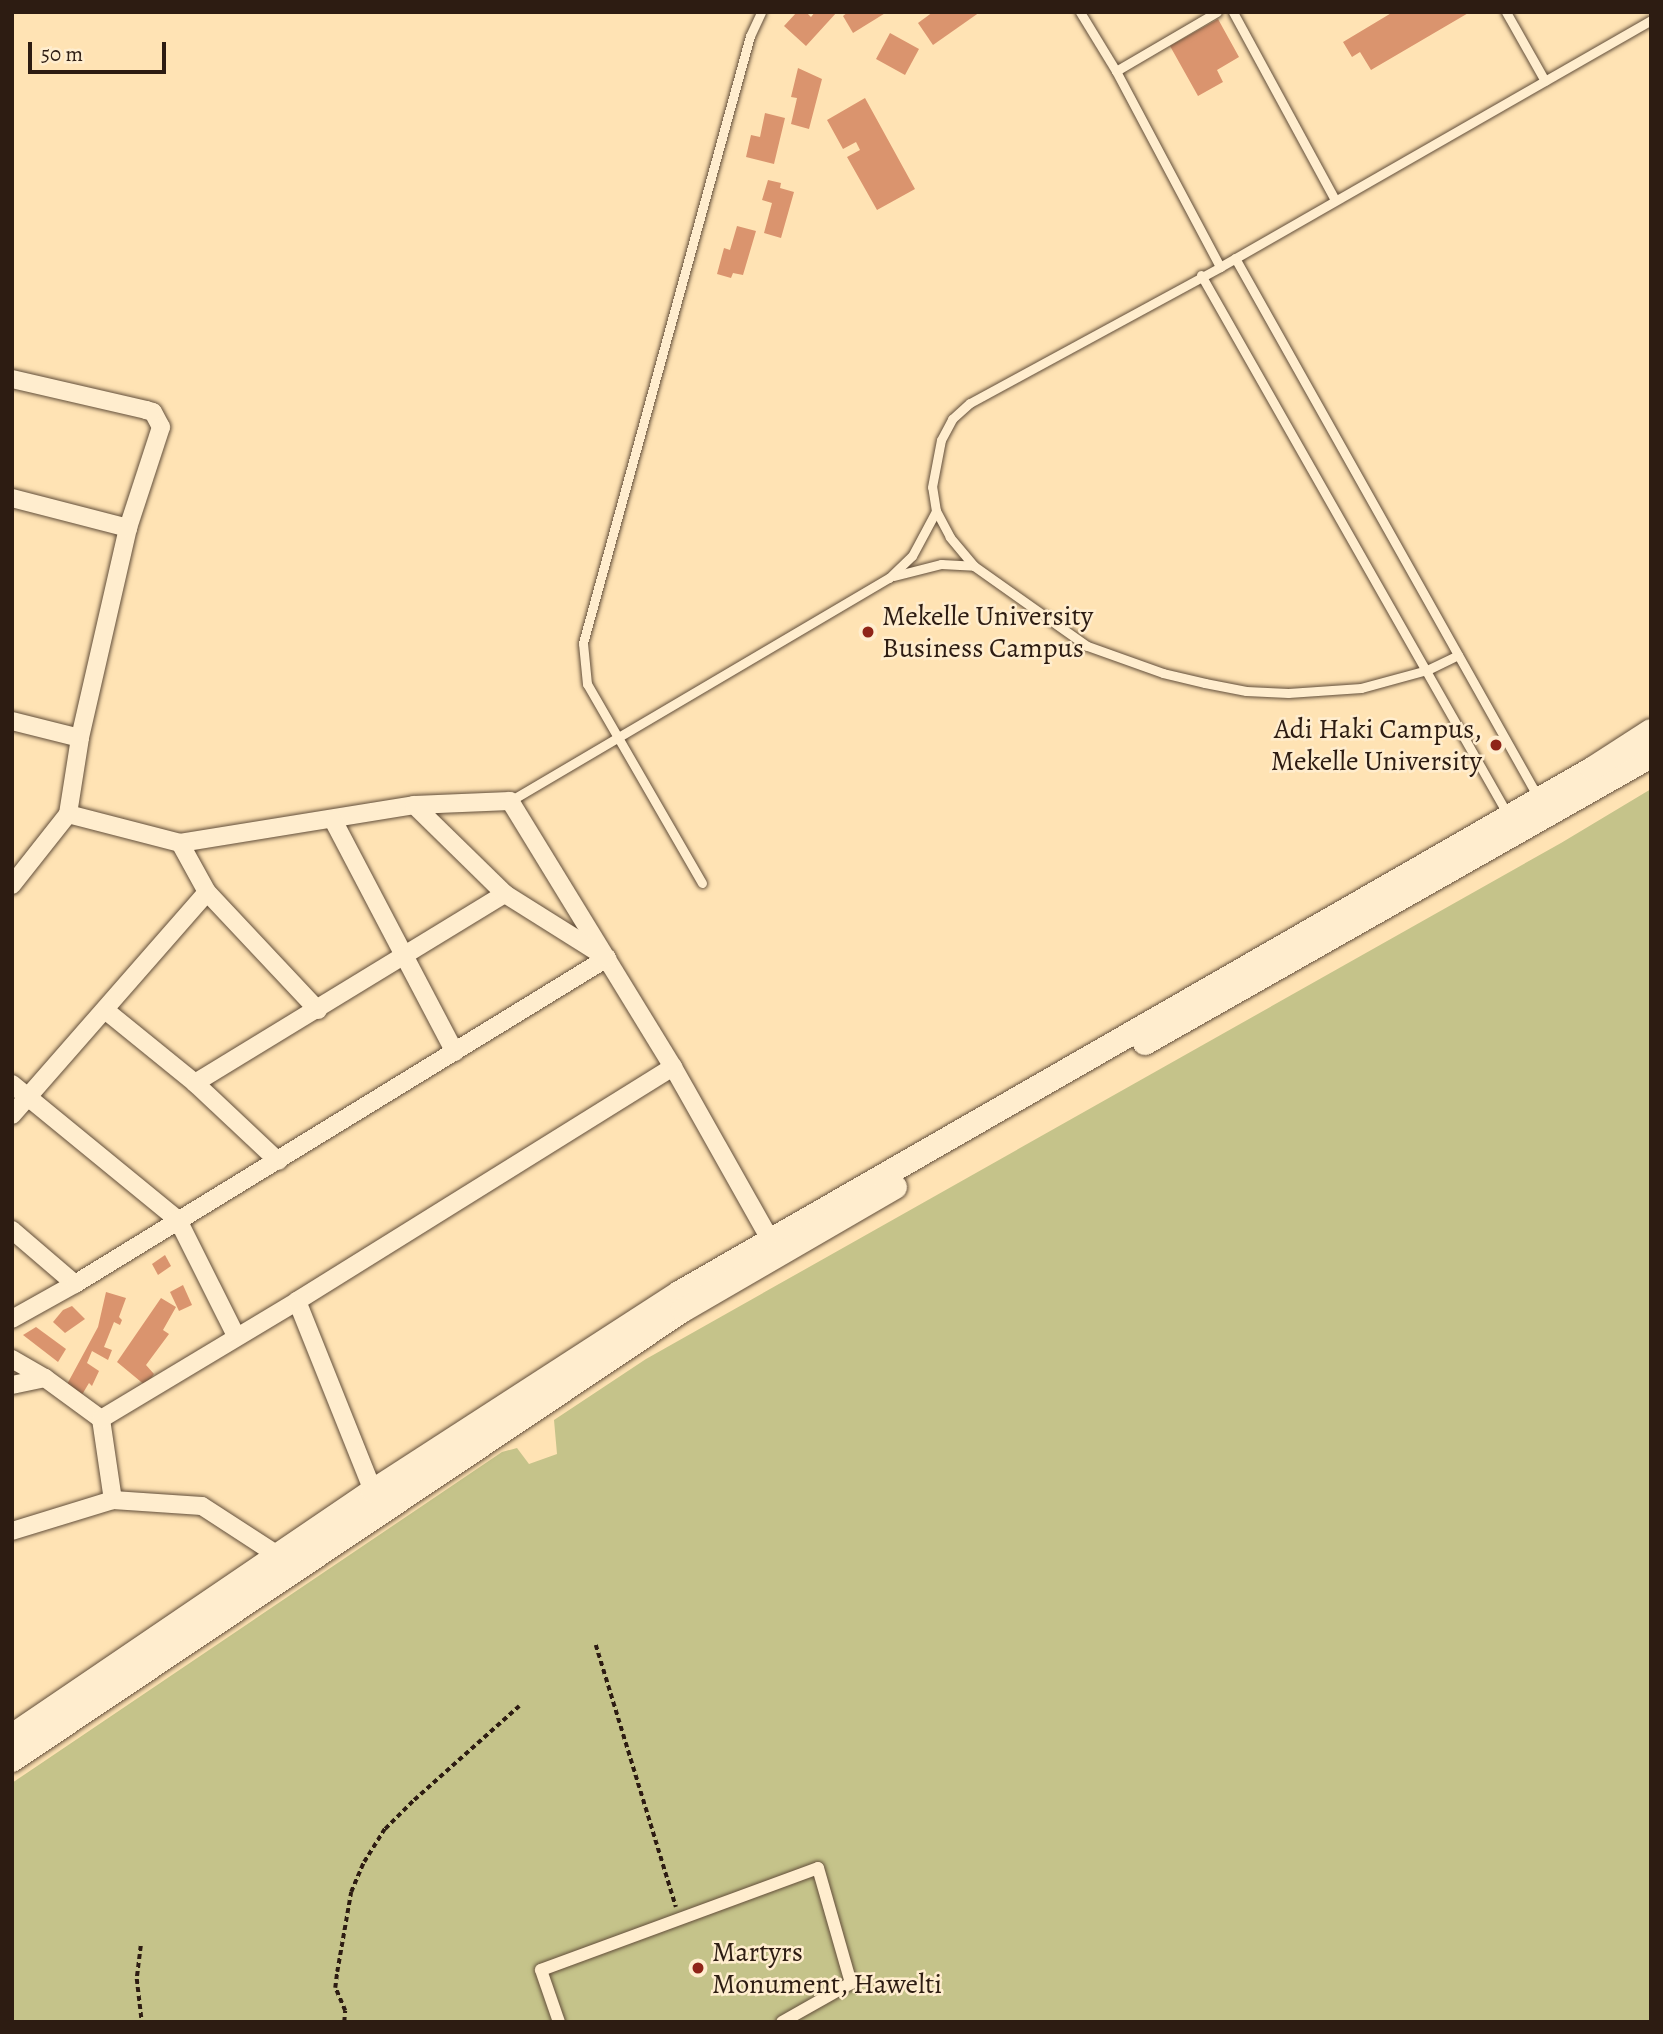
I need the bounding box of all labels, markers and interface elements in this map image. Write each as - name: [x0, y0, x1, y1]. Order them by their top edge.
- scale bar: [32, 28, 170, 72]
- text: 50 m: [41, 40, 83, 68]
- place label: Mekelle University Business Campus: [882, 599, 1093, 665]
- marker: Mekelle University Business Campus: [860, 624, 876, 640]
- place label: Adi Haki Campus, Mekelle University: [1271, 712, 1482, 778]
- marker: Adi Haki Campus, Mekelle University: [1488, 737, 1504, 753]
- place label: Martyrs Monument, Hawelti: [712, 1935, 943, 2001]
- marker: Martyrs Monument, Hawelti: [690, 1960, 706, 1976]

